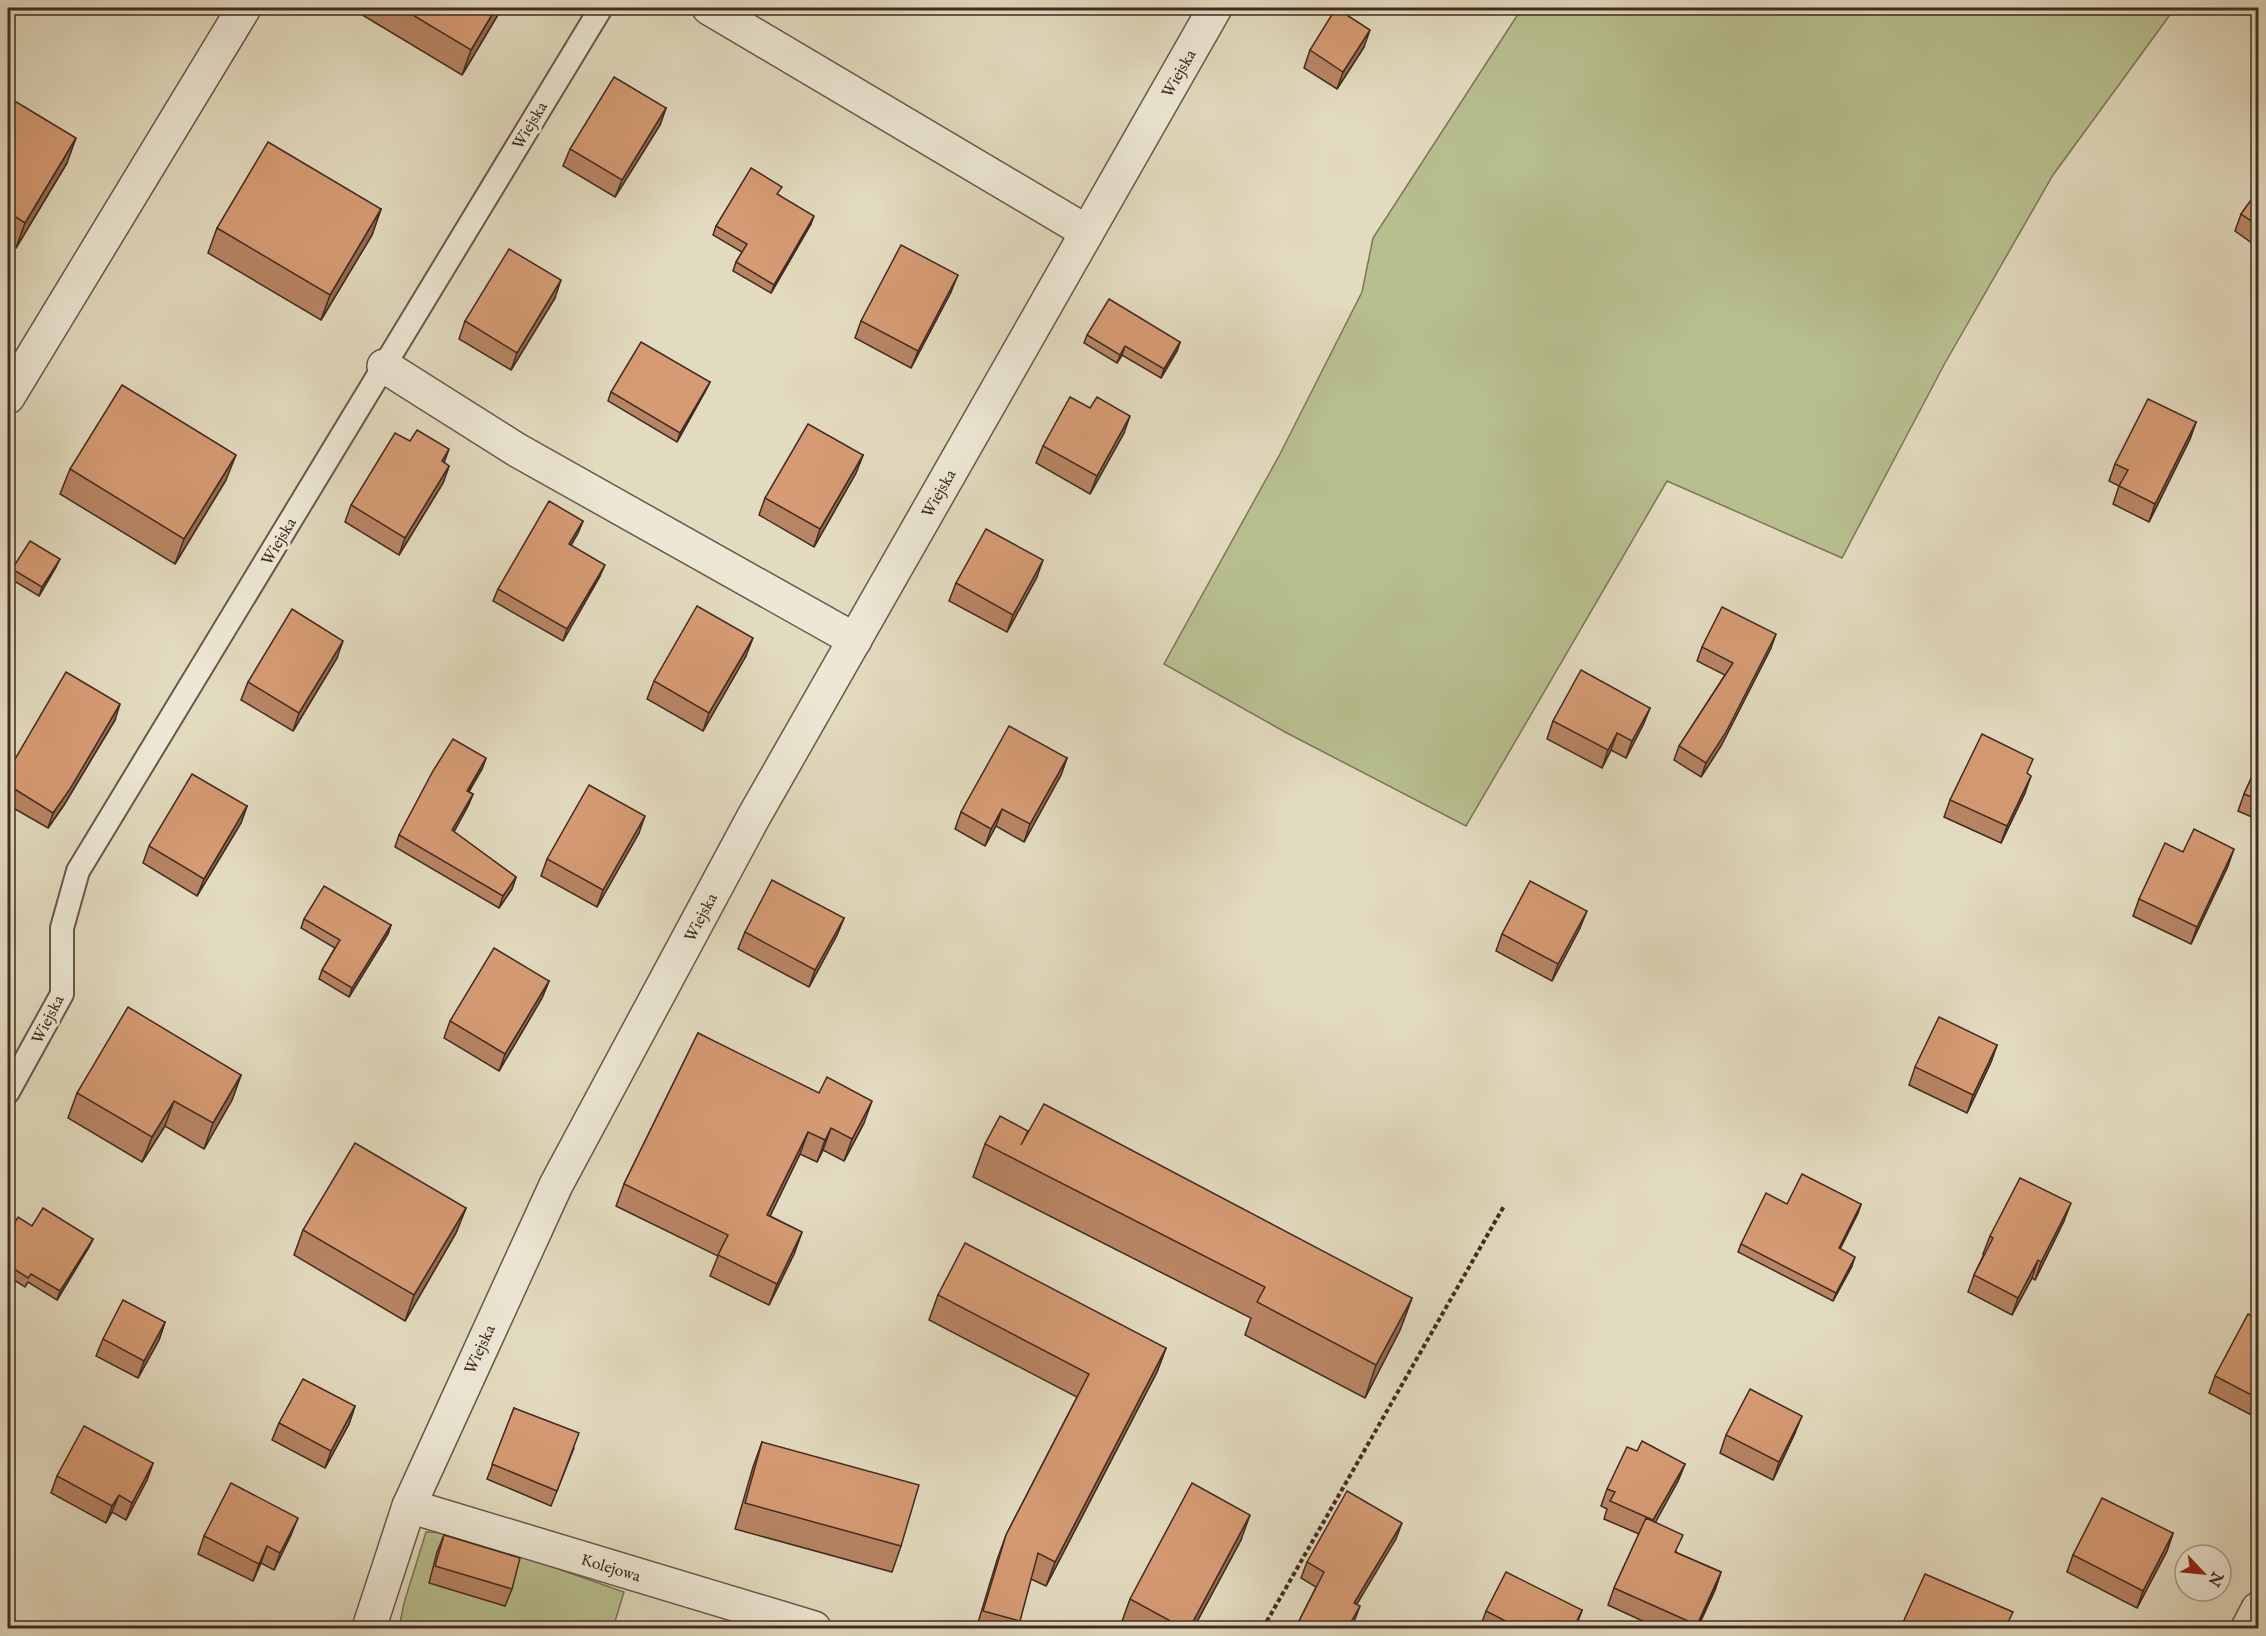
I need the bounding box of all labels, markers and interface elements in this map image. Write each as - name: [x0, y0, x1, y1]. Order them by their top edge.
- street label: Wiejska: [1158, 47, 1201, 101]
- street label: Wiejska: [509, 99, 553, 153]
- street label: Wiejska: [918, 467, 961, 521]
- street label: Wiejska: [258, 515, 302, 569]
- street label: Wiejska: [681, 890, 723, 945]
- street label: Wiejska: [28, 992, 69, 1047]
- street label: Wiejska: [461, 1322, 501, 1378]
- north arrow: [2173, 1543, 2233, 1603]
- street label: Kolejowa: [578, 1550, 643, 1587]
- text: N: [2203, 1567, 2227, 1589]

